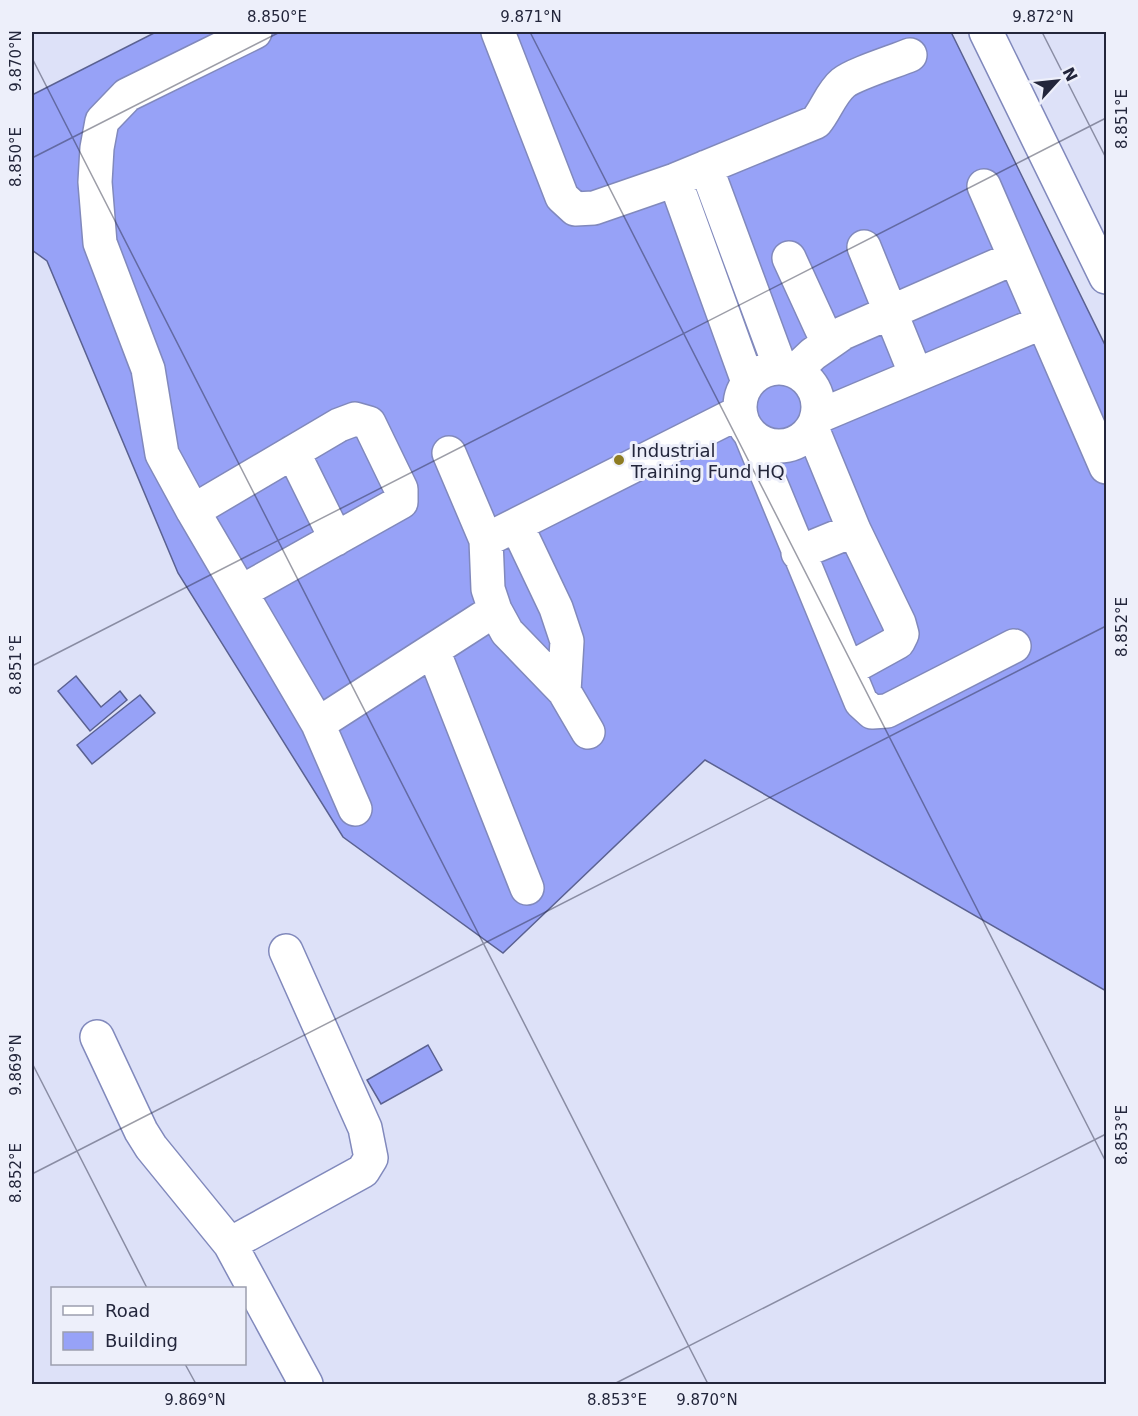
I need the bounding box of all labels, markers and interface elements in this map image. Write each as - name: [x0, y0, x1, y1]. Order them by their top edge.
- text: 8.850°E: [247, 8, 307, 26]
- text: 9.871°N: [500, 8, 562, 26]
- text: 9.872°N: [1012, 8, 1074, 26]
- text: 9.870°N: [7, 30, 25, 92]
- north arrow: [1027, 51, 1087, 111]
- text: N: [1058, 64, 1081, 85]
- text: 8.851°E: [1113, 89, 1131, 149]
- text: 8.850°E: [7, 127, 25, 187]
- place label: Industrial Training Fund HQ: [630, 440, 785, 482]
- marker: Industrial Training Fund HQ: [612, 453, 626, 467]
- text: 8.852°E: [1113, 597, 1131, 657]
- text: 8.851°E: [7, 635, 25, 695]
- text: 9.869°N: [7, 1034, 25, 1096]
- text: 8.853°E: [1113, 1105, 1131, 1165]
- text: 8.852°E: [7, 1143, 25, 1203]
- legend: [51, 1287, 246, 1365]
- text: Road: [105, 1300, 150, 1321]
- text: Building: [105, 1330, 178, 1351]
- text: 9.869°N: [164, 1391, 226, 1409]
- text: 8.853°E: [587, 1391, 647, 1409]
- text: 9.870°N: [676, 1391, 738, 1409]

